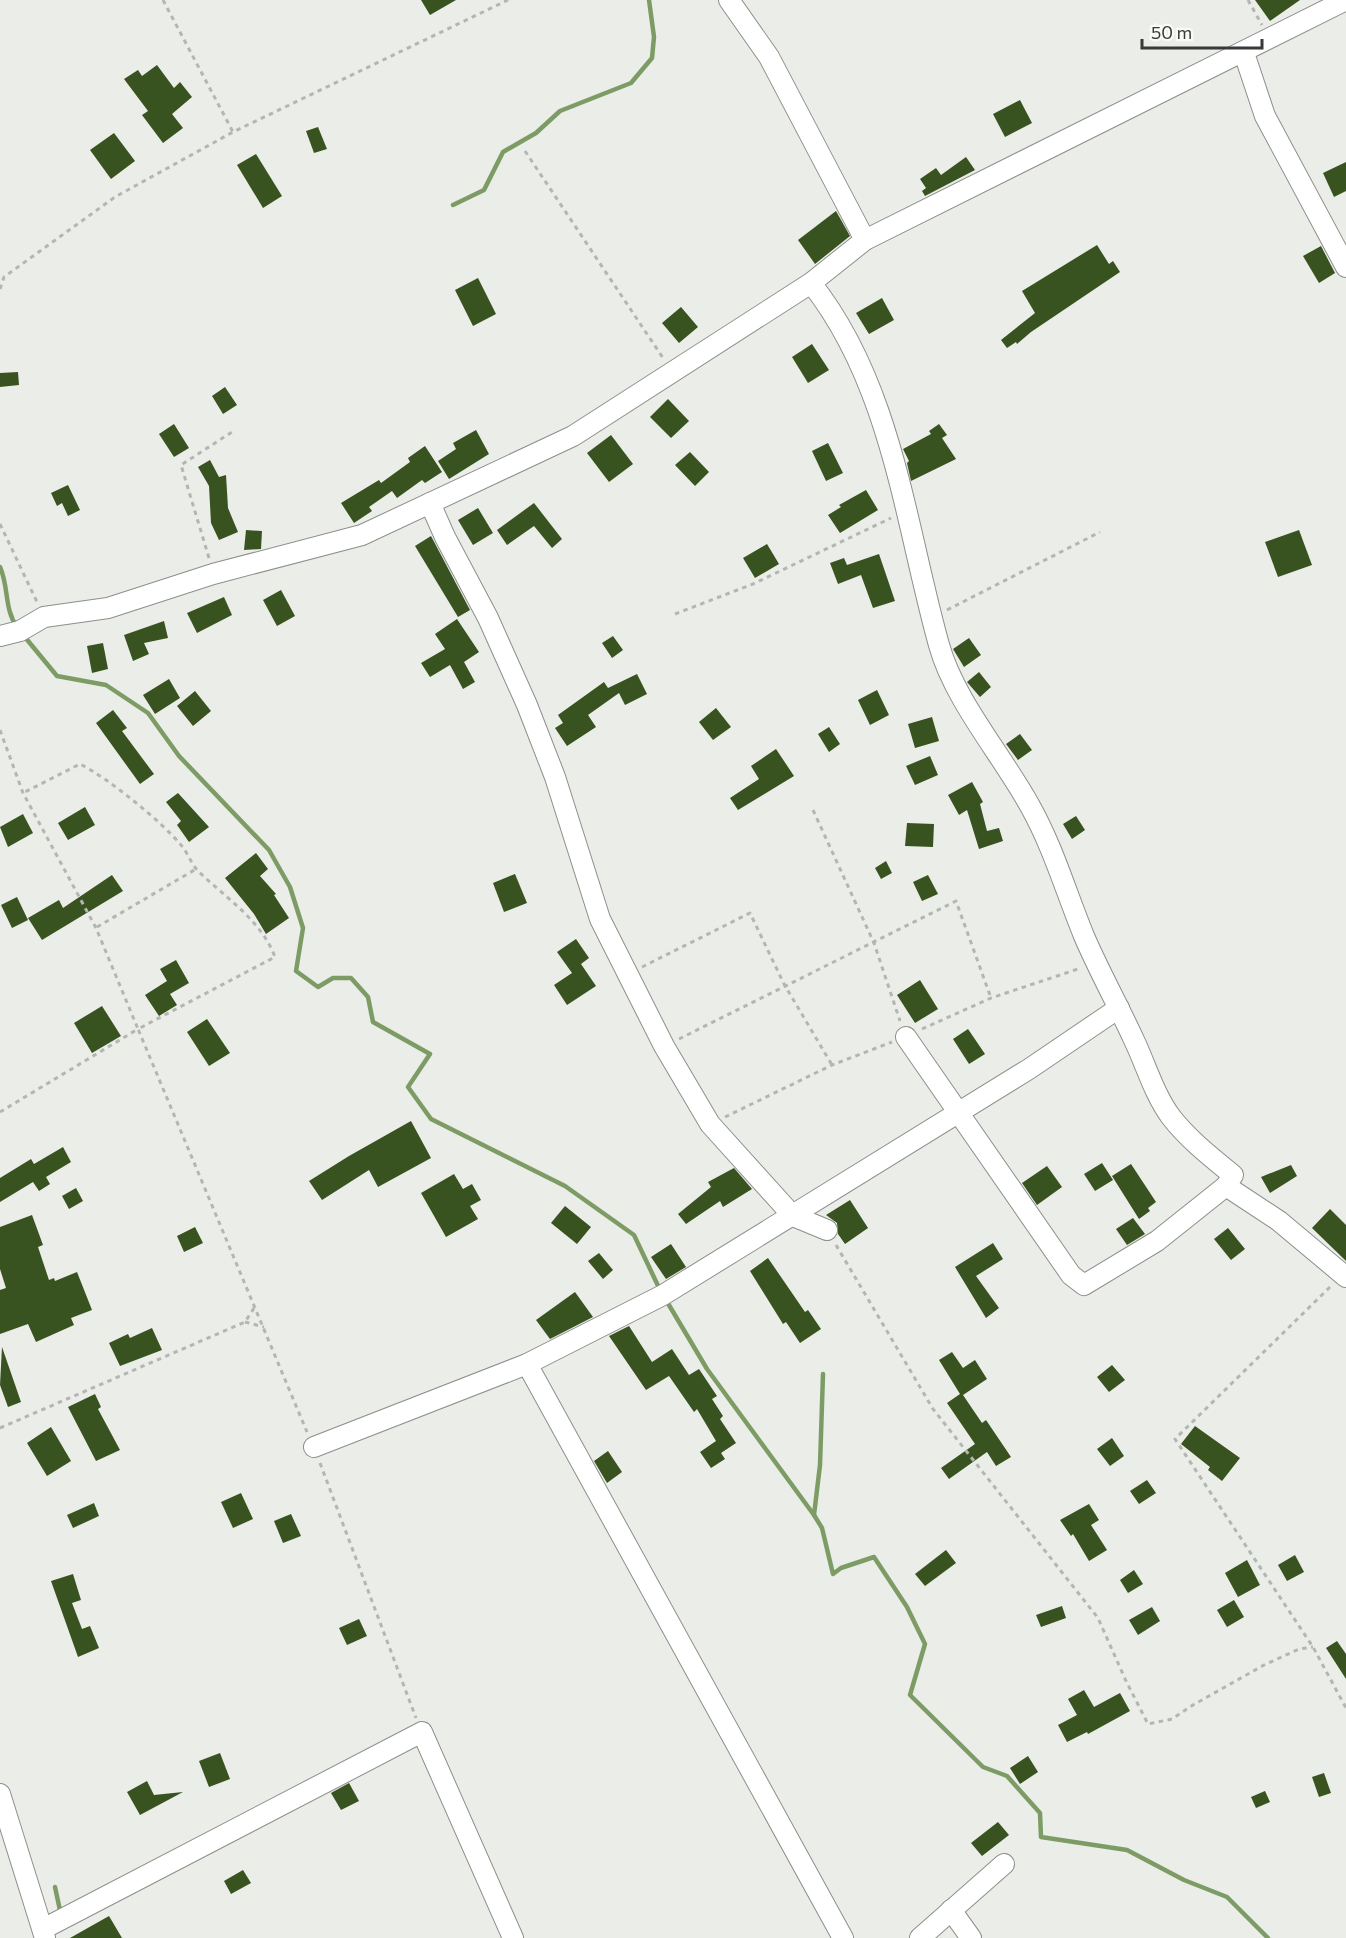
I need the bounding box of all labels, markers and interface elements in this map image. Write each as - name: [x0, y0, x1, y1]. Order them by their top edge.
- scale bar: [1142, 12, 1262, 50]
- text: 50 m: [1151, 21, 1192, 43]

